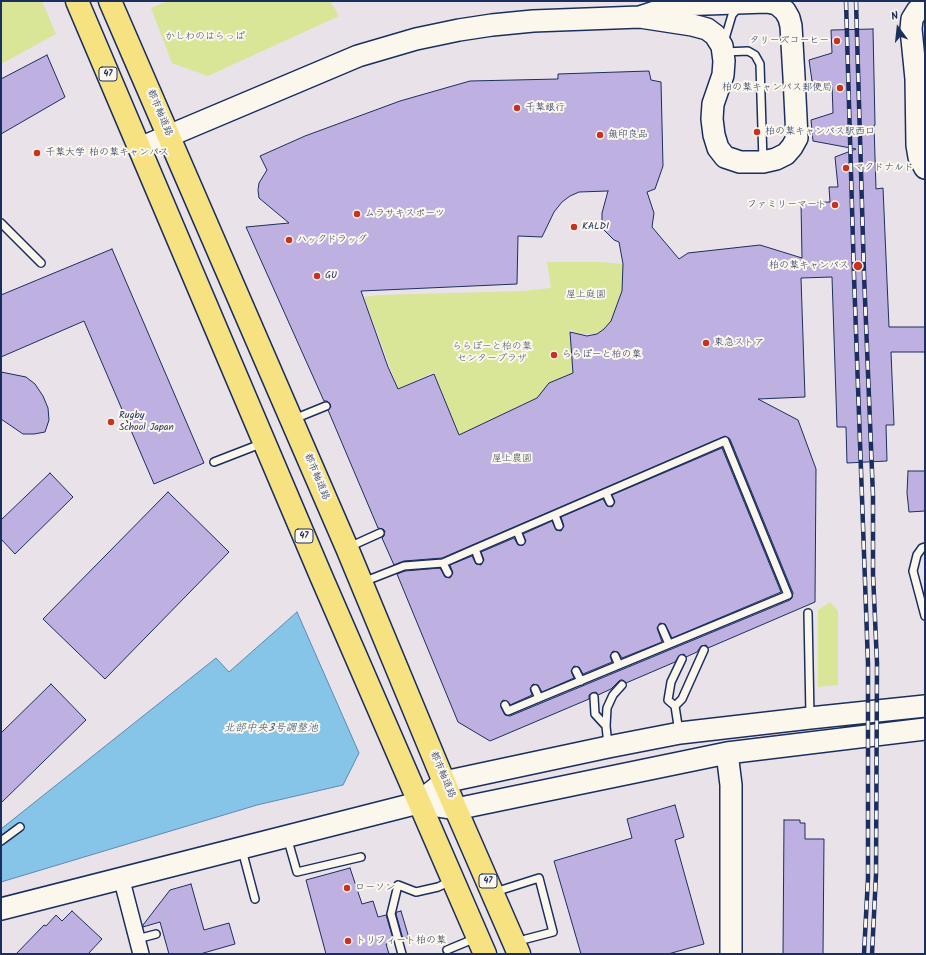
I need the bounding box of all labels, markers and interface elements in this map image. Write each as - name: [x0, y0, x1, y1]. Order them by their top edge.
- text: N: [889, 7, 901, 26]
- north arrow: [878, 8, 918, 48]
- park label: かしわのはらっぱ: [165, 31, 245, 43]
- place label: タリーズコーヒー: [750, 35, 829, 47]
- marker: タリーズコーヒー: [832, 36, 842, 46]
- road number: 47: [99, 67, 117, 81]
- place label: 柏の葉キャンパス郵便局: [722, 82, 832, 94]
- marker: 柏の葉キャンパス郵便局: [835, 83, 845, 93]
- street label: 都市軸道路: [144, 88, 174, 138]
- place label: 千葉銀行: [525, 102, 565, 114]
- marker: 千葉銀行: [512, 103, 522, 113]
- place label: 柏の葉キャンパス駅西口: [765, 126, 875, 138]
- marker: 柏の葉キャンパス駅西口: [752, 127, 762, 137]
- place label: 無印良品: [608, 129, 648, 141]
- marker: 無印良品: [595, 130, 605, 140]
- place label: 千葉大学 柏の葉キャンパス: [45, 147, 169, 159]
- marker: 千葉大学 柏の葉キャンパス: [32, 148, 42, 158]
- place label: マクドナルド: [854, 162, 914, 174]
- marker: マクドナルド: [841, 163, 851, 173]
- place label: ファミリーマート: [747, 199, 827, 211]
- marker: ファミリーマート: [830, 200, 840, 210]
- place label: ムラサキスポーツ: [365, 208, 445, 220]
- marker: ムラサキスポーツ: [352, 209, 362, 219]
- place label: KALDI: [582, 221, 609, 233]
- marker: KALDI: [569, 222, 579, 232]
- place label: ハックドラッグ: [297, 234, 367, 246]
- marker: ハックドラッグ: [284, 235, 294, 245]
- place label: 柏の葉キャンパス: [769, 260, 849, 272]
- marker: 柏の葉キャンパス: [852, 260, 864, 272]
- place label: GU: [325, 270, 337, 282]
- marker: GU: [312, 271, 322, 281]
- park label: 屋上庭園: [566, 289, 606, 301]
- place label: 東急ストア: [714, 337, 764, 349]
- marker: 東急ストア: [701, 338, 711, 348]
- park label: ららぽーと柏の葉 センタープラザ: [452, 341, 532, 364]
- place label: ららぽーと柏の葉: [562, 349, 642, 361]
- marker: ららぽーと柏の葉: [549, 350, 559, 360]
- place label: Rugby School Japan: [119, 410, 174, 434]
- marker: Rugby School Japan: [106, 417, 116, 427]
- street label: 都市軸道路: [301, 452, 331, 502]
- park label: 屋上農園: [492, 453, 532, 465]
- road number: 47: [295, 529, 313, 543]
- water label: 北部中央3号調整池: [224, 722, 318, 736]
- street label: 都市軸道路: [427, 750, 457, 800]
- road number: 47: [479, 874, 497, 888]
- place label: ローソン: [355, 882, 395, 894]
- marker: ローソン: [342, 883, 352, 893]
- place label: トリフィート柏の葉: [356, 935, 446, 947]
- marker: トリフィート柏の葉: [343, 936, 353, 946]

